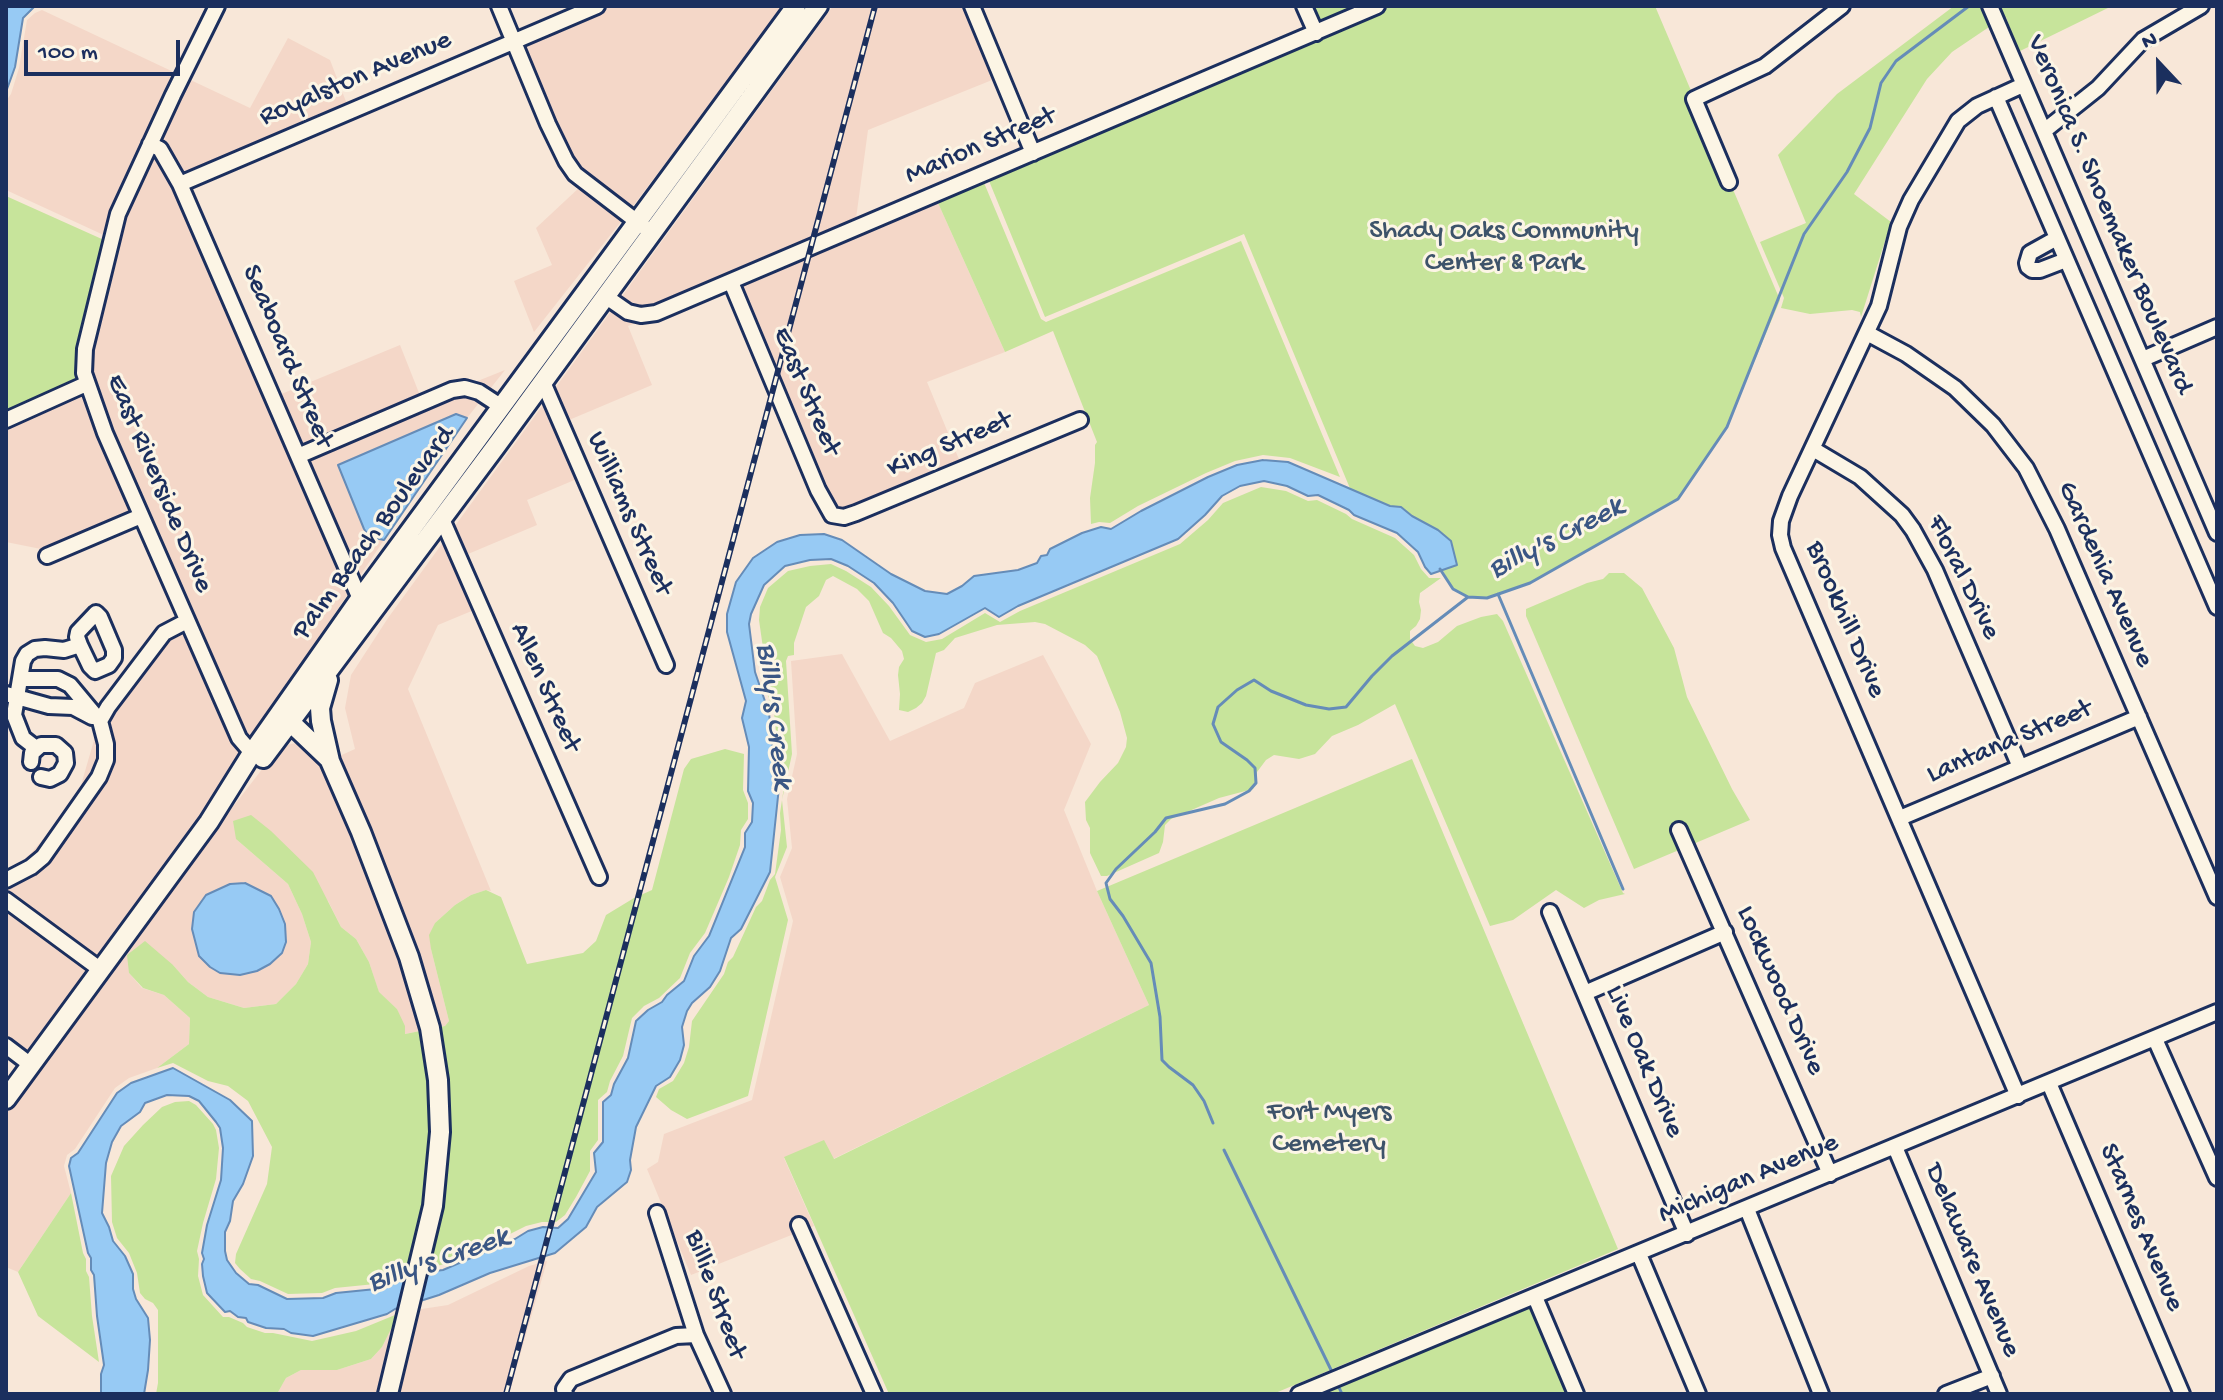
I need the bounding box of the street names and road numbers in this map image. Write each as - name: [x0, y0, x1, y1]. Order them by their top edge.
- street label: Royalston Avenue: [255, 24, 457, 136]
- street label: Veronica S. Shoemaker Boulevard: [2017, 30, 2199, 400]
- street label: Marion Street: [901, 100, 1061, 194]
- street label: Seaboard Street: [232, 260, 340, 454]
- street label: East Street: [763, 323, 847, 461]
- street label: East Riverside Drive: [97, 370, 219, 598]
- street label: King Street: [883, 405, 1017, 487]
- street label: Palm Beach Boulevard: [286, 421, 464, 647]
- street label: Williams Street: [577, 427, 679, 601]
- street label: Gardenia Avenue: [2048, 477, 2160, 673]
- street label: Floral Drive: [1917, 510, 2007, 646]
- street label: Brookhill Drive: [1796, 537, 1892, 703]
- street label: Allen Street: [501, 618, 587, 758]
- street label: Lantana Street: [1922, 693, 2098, 793]
- street label: Lockwood Drive: [1727, 901, 1831, 1081]
- street label: Live Oak Drive: [1596, 981, 1690, 1143]
- street label: Michigan Avenue: [1654, 1127, 1844, 1233]
- street label: Starnes Avenue: [2090, 1139, 2190, 1317]
- street label: Delaware Avenue: [1915, 1159, 2027, 1363]
- street label: Billie Street: [675, 1226, 753, 1364]

